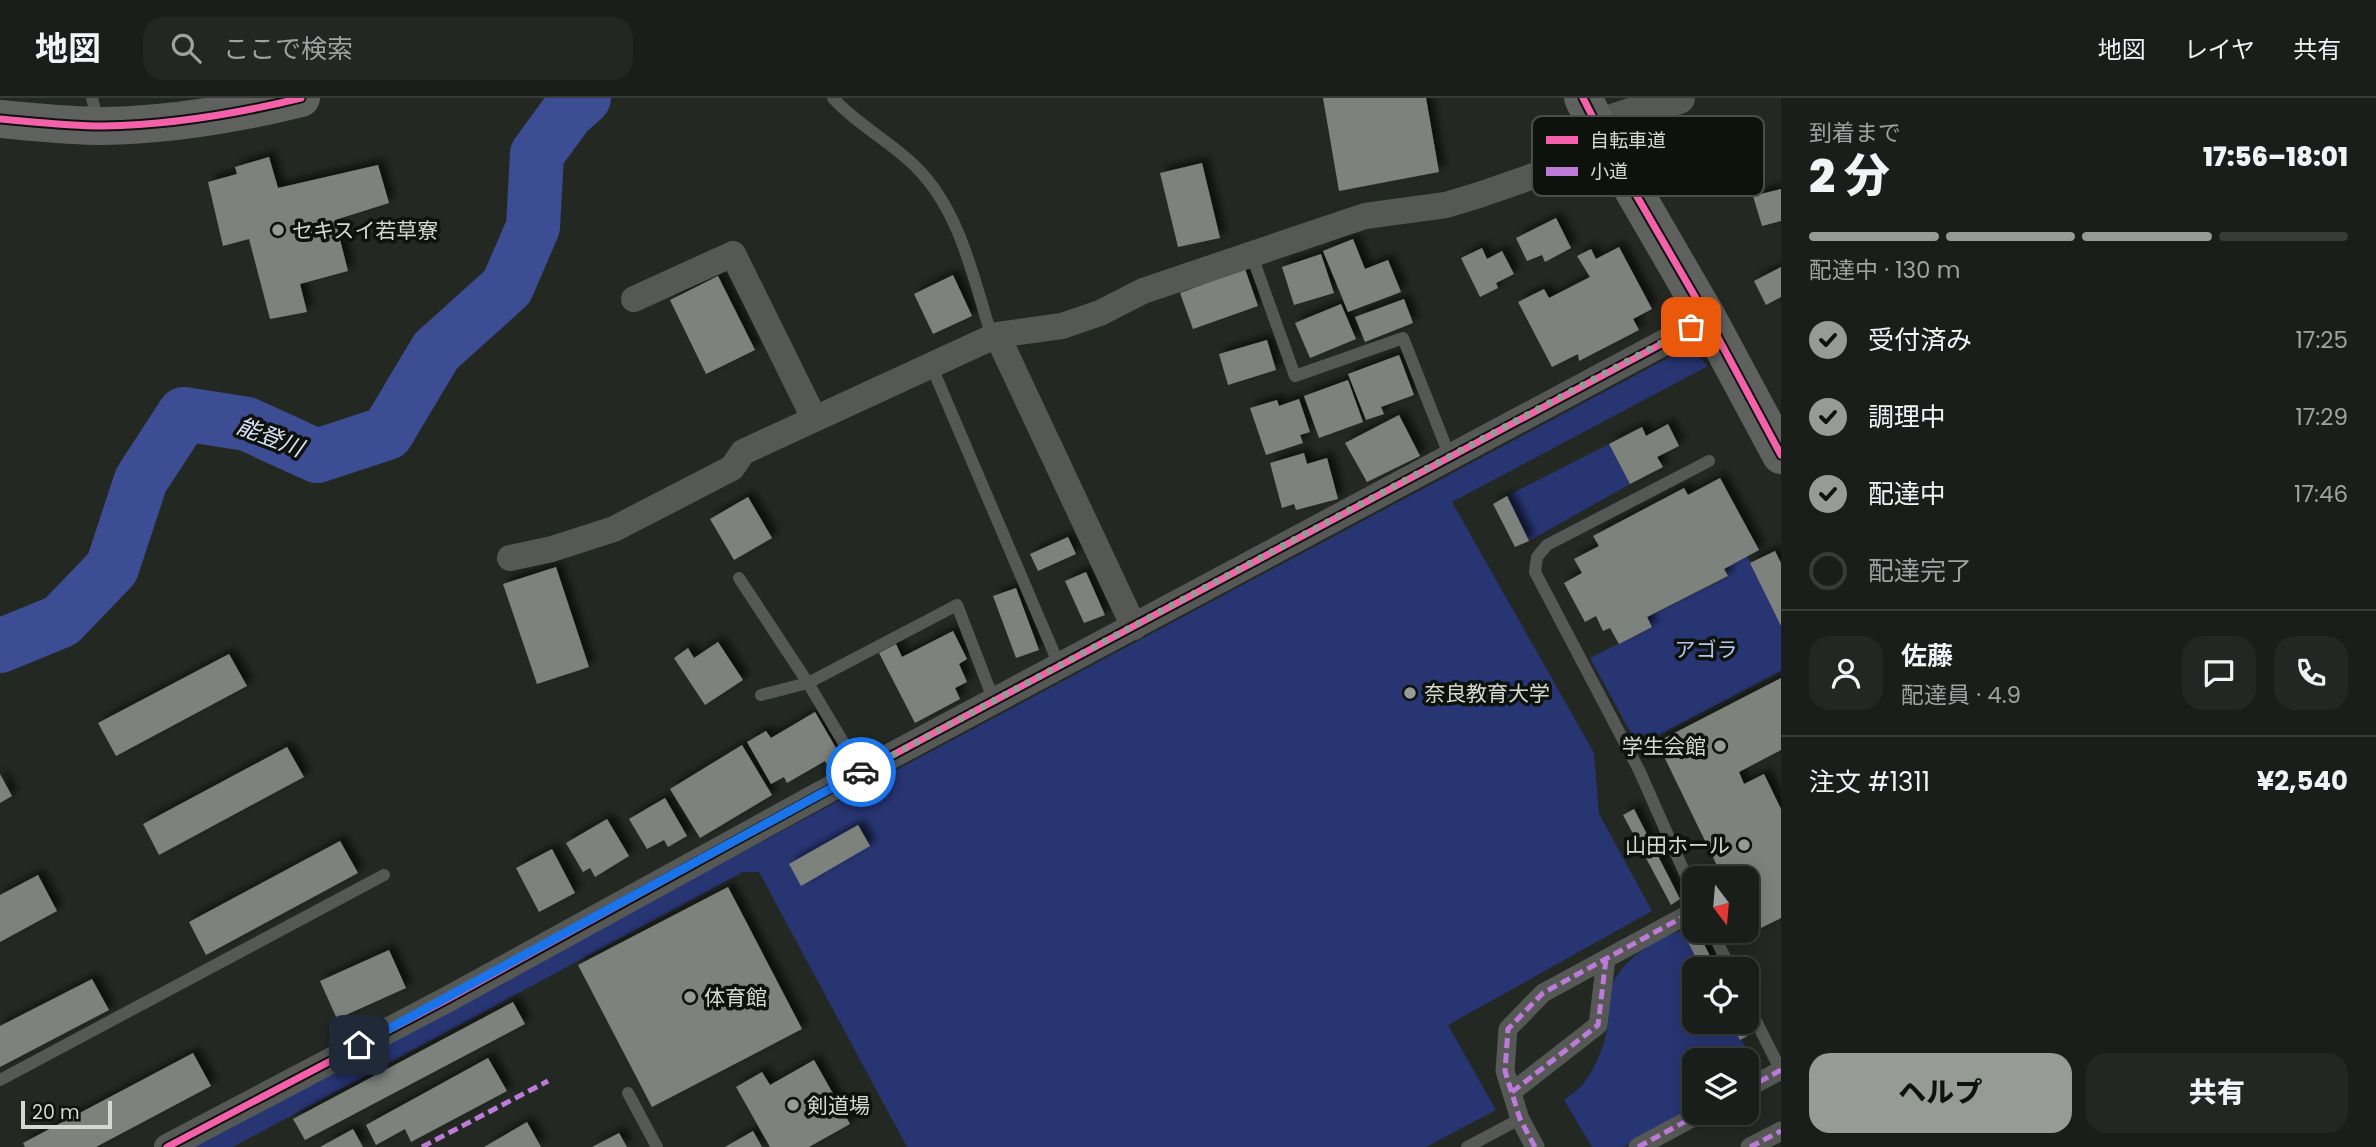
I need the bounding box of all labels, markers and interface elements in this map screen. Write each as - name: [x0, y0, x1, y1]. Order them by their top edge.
- search box: [143, 17, 633, 80]
- text: 地図: [35, 25, 101, 72]
- icon: search: [167, 29, 205, 67]
- text: ここで検索: [223, 31, 353, 67]
- text: 地図: [2098, 33, 2146, 66]
- text: レイヤ: [2184, 33, 2255, 66]
- text: 共有: [2293, 33, 2341, 66]
- legend: [1532, 116, 1764, 196]
- text: 到着まで: [1809, 117, 1901, 149]
- text: 自転車道: [1590, 127, 1666, 154]
- text: 17:56–18:01: [2203, 139, 2348, 175]
- text: 2 分: [1809, 144, 1890, 208]
- text: 小道: [1590, 158, 1628, 185]
- place label: セキスイ若草寮: [292, 216, 438, 245]
- marker: セキスイ若草寮: [270, 222, 286, 238]
- text: 配達中 · 130 m: [1809, 254, 1960, 286]
- pin: [1661, 297, 1721, 357]
- icon: bag: [1672, 308, 1710, 346]
- icon: check: [1809, 321, 1847, 359]
- text: 受付済み: [1868, 322, 1972, 358]
- text: 17:25: [2296, 324, 2348, 356]
- icon: check: [1809, 398, 1847, 436]
- text: 調理中: [1868, 399, 1946, 435]
- text: 17:29: [2295, 401, 2348, 433]
- water label: 能登川: [232, 410, 311, 465]
- icon: check: [1809, 475, 1847, 513]
- text: 配達中: [1868, 476, 1946, 512]
- text: 17:46: [2294, 478, 2348, 510]
- text: 配達完了: [1868, 553, 1972, 589]
- park label: アゴラ: [1675, 635, 1738, 664]
- button: person: [1809, 636, 1883, 710]
- button: chat: [2182, 636, 2256, 710]
- button: phone: [2274, 636, 2348, 710]
- text: 佐藤: [1901, 638, 1953, 674]
- place label: 奈良教育大学: [1424, 679, 1550, 708]
- text: 配達員 · 4.9: [1901, 679, 2021, 711]
- marker: 奈良教育大学: [1402, 685, 1418, 701]
- place label: 学生会館: [1622, 732, 1706, 761]
- courier: [826, 737, 896, 807]
- marker: 学生会館: [1712, 738, 1728, 754]
- icon: car: [842, 753, 880, 791]
- text: ¥2,540: [2257, 763, 2348, 799]
- text: 注文 #1311: [1809, 764, 1930, 800]
- place label: 山田ホール: [1625, 831, 1730, 860]
- marker: 山田ホール: [1736, 837, 1752, 853]
- north arrow: [1682, 866, 1759, 943]
- map controls: [1682, 866, 1759, 1125]
- button: locate: [1682, 957, 1759, 1034]
- place label: 体育館: [704, 983, 767, 1012]
- marker: 体育館: [682, 989, 698, 1005]
- pin: [329, 1015, 389, 1075]
- icon: home: [340, 1026, 378, 1064]
- button: layers: [1682, 1048, 1759, 1125]
- button: ヘルプ: [1809, 1053, 2072, 1133]
- button: 共有: [2086, 1053, 2348, 1133]
- place label: 剣道場: [807, 1091, 870, 1120]
- marker: 剣道場: [785, 1097, 801, 1113]
- scale bar: [21, 1098, 112, 1130]
- text: 20 m: [32, 1099, 80, 1126]

